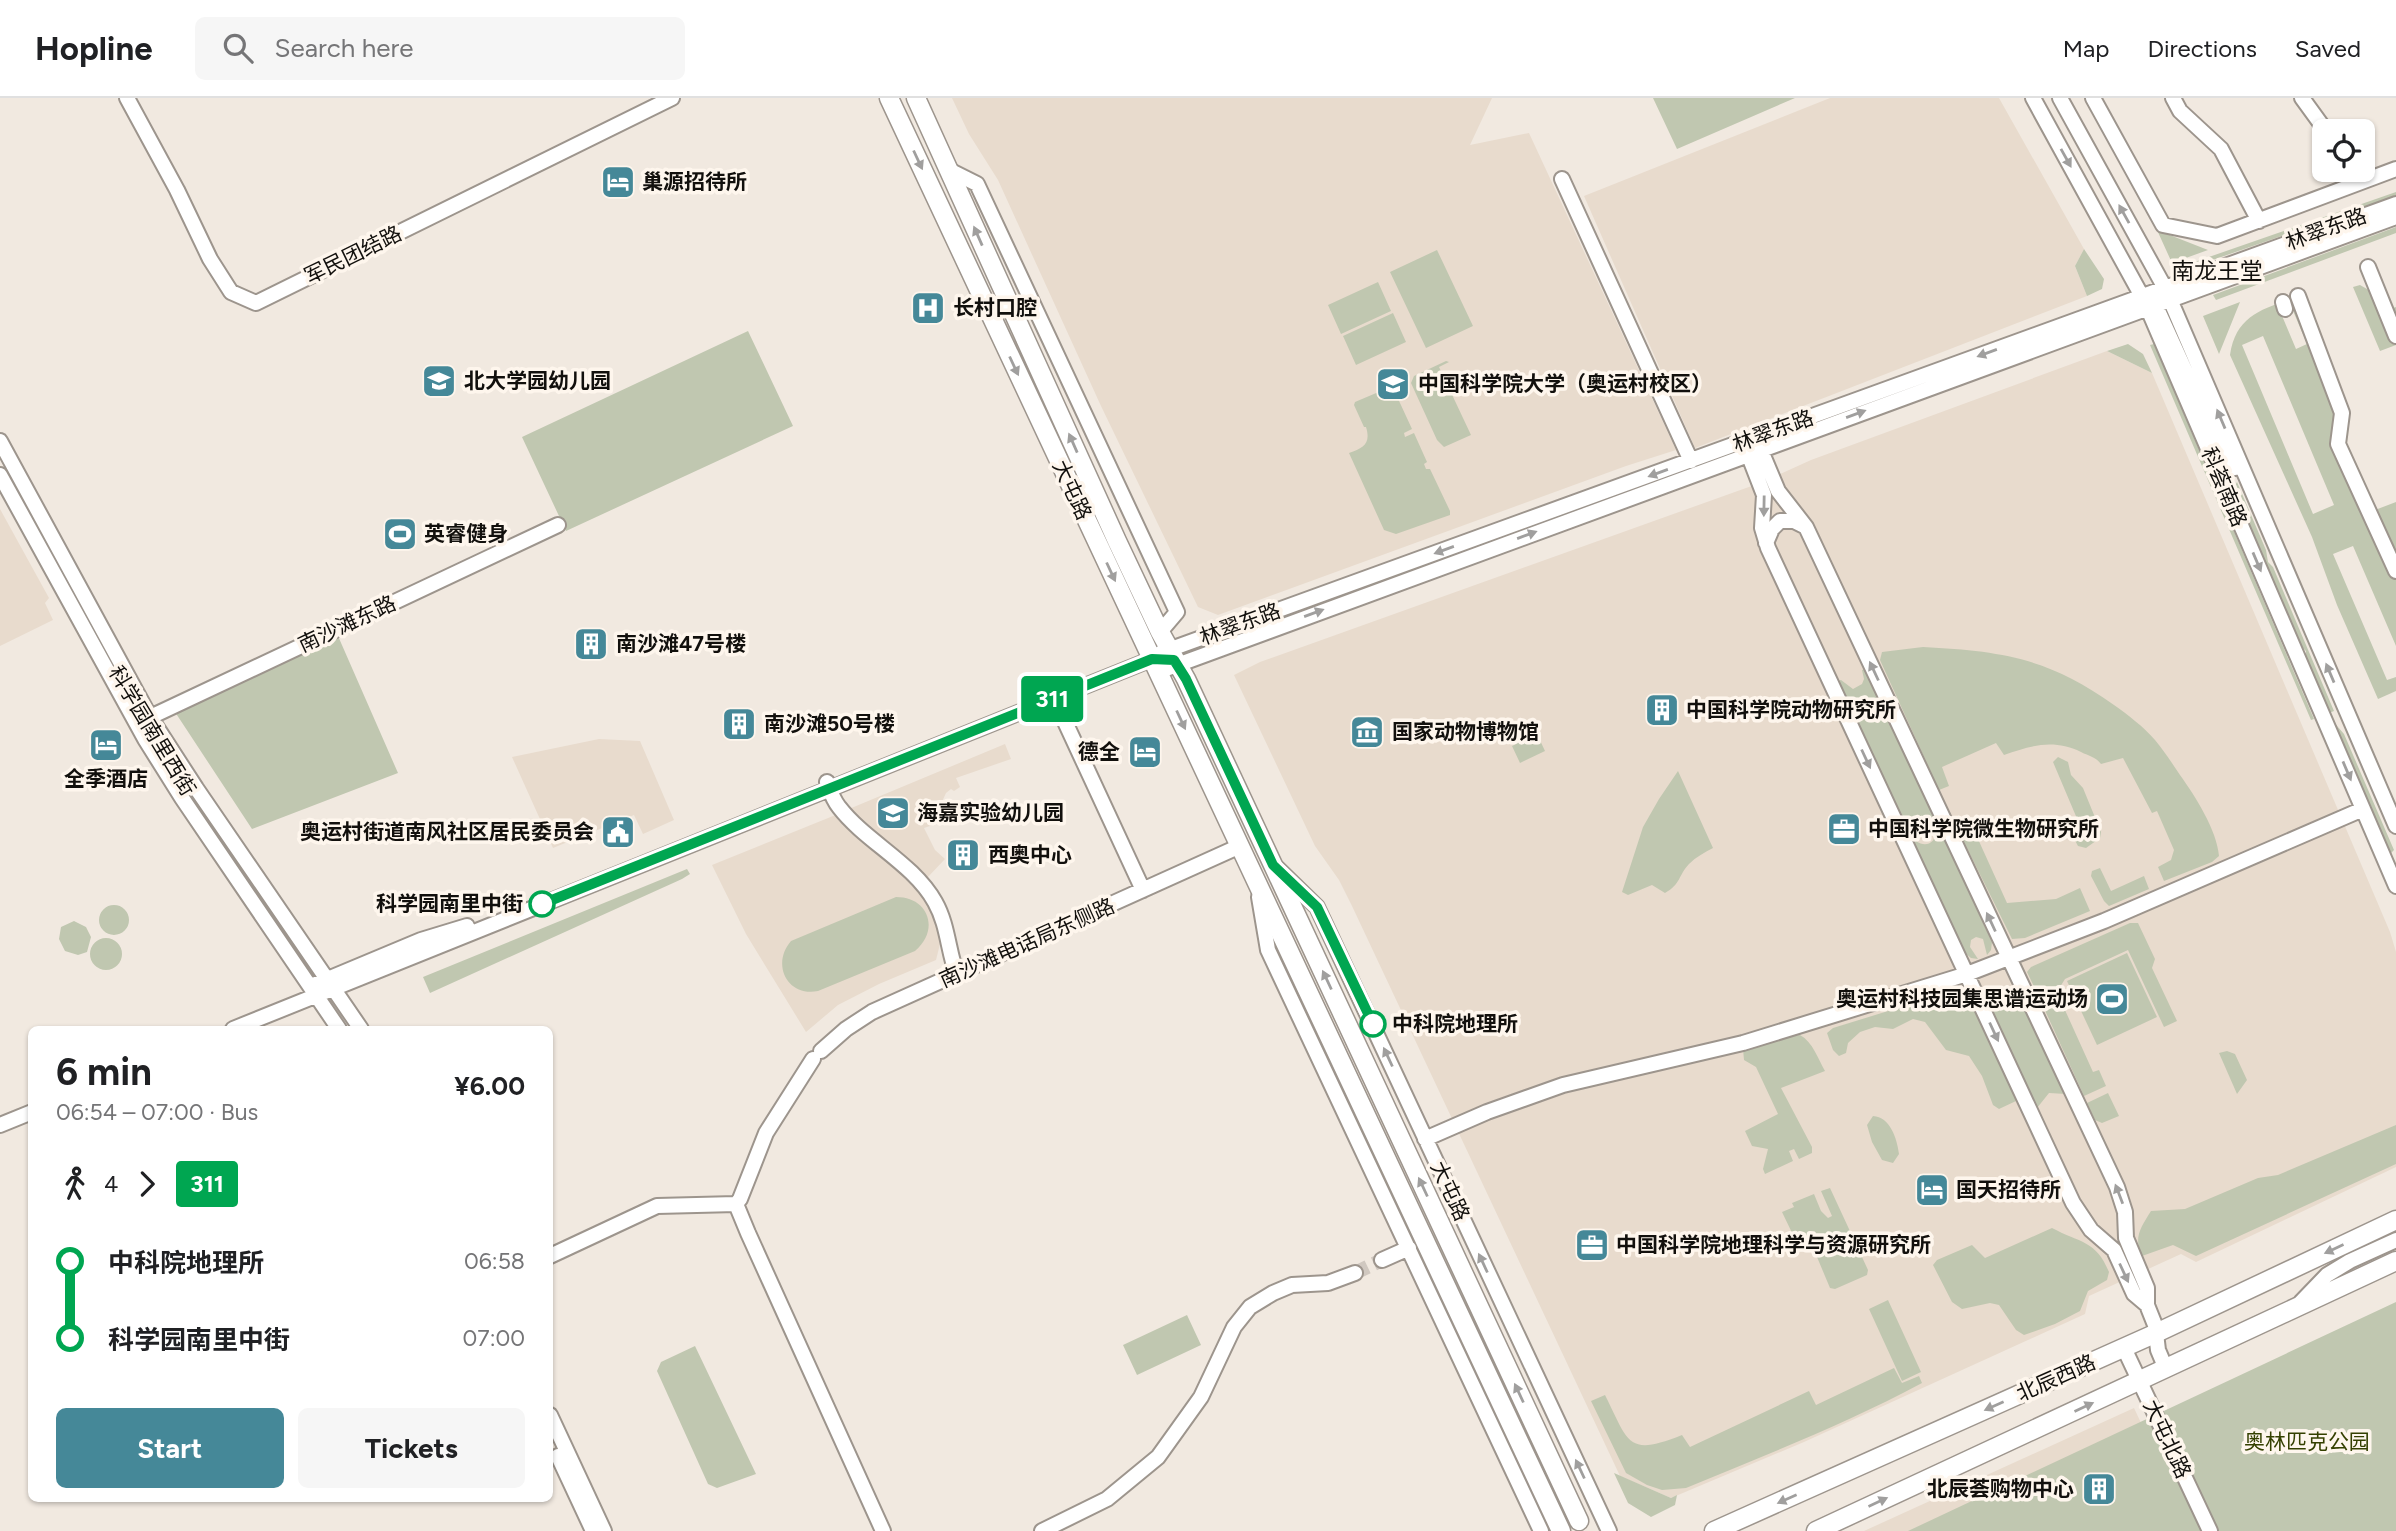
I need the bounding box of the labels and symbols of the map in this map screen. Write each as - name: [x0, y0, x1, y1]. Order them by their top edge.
- one-way arrow: [2060, 148, 2072, 168]
- one-way arrow: [912, 150, 924, 170]
- hotel icon: 巢源招待所: [599, 163, 637, 201]
- place label: 巢源招待所: [642, 169, 747, 194]
- street label: 林翠东路: [2282, 202, 2370, 255]
- one-way arrow: [2118, 204, 2130, 223]
- street label: 军民团结路: [300, 220, 405, 289]
- one-way arrow: [973, 225, 984, 246]
- district label: 南龙王堂: [2171, 257, 2263, 285]
- hospital icon: 长村口腔: [909, 289, 947, 327]
- place label: 长村口腔: [953, 295, 1037, 320]
- one-way arrow: [1976, 348, 1997, 359]
- one-way arrow: [1009, 356, 1020, 376]
- school or university icon: 北大学园幼儿园: [420, 362, 458, 400]
- school or university icon: 中国科学院大学（奥运村校区）: [1374, 365, 1412, 403]
- place label: 北大学园幼儿园: [464, 368, 611, 393]
- place label: 中国科学院大学（奥运村校区）: [1418, 371, 1712, 396]
- street label: 林翠东路: [1729, 404, 1817, 457]
- one-way arrow: [2216, 408, 2227, 429]
- one-way arrow: [1845, 409, 1866, 420]
- one-way arrow: [1067, 433, 1079, 453]
- street label: 科荟南路: [2197, 443, 2252, 530]
- street label: 大屯路: [1048, 456, 1097, 524]
- one-way arrow: [1647, 467, 1668, 478]
- one-way arrow: [1758, 495, 1769, 517]
- sports icon: 英睿健身: [381, 515, 419, 553]
- place label: 英睿健身: [424, 521, 508, 546]
- one-way arrow: [1517, 529, 1538, 540]
- one-way arrow: [1433, 545, 1454, 556]
- one-way arrow: [2252, 552, 2263, 573]
- one-way arrow: [1105, 562, 1116, 582]
- street label: 南沙滩东路: [294, 590, 400, 657]
- street label: 林翠东路: [1196, 597, 1284, 650]
- one-way arrow: [1303, 607, 1324, 618]
- building icon: 南沙滩47号楼: [572, 625, 610, 663]
- place label: 南沙滩47号楼: [616, 631, 746, 656]
- street label: 科学园南里西街: [104, 661, 201, 800]
- one-way arrow: [1868, 661, 1880, 681]
- one-way arrow: [2325, 662, 2336, 683]
- line badge: 311: [1012, 676, 1092, 722]
- building icon: 中国科学院动物研究所: [1643, 691, 1681, 729]
- place label: 中国科学院动物研究所: [1686, 697, 1896, 722]
- building icon: 南沙滩50号楼: [720, 705, 758, 743]
- one-way arrow: [1176, 710, 1187, 731]
- place label: 南沙滩50号楼: [764, 711, 895, 736]
- museum icon: 国家动物博物馆: [1348, 713, 1386, 751]
- place label: 国家动物博物馆: [1392, 719, 1539, 744]
- hotel icon: 全季酒店: [87, 726, 125, 764]
- hotel icon: 德全: [1126, 733, 1164, 771]
- place label: 德全: [1078, 739, 1120, 764]
- one-way arrow: [1861, 749, 1872, 769]
- one-way arrow: [2342, 761, 2353, 782]
- place label: 全季酒店: [64, 766, 148, 791]
- school or university icon: 海嘉实验幼儿园: [874, 794, 912, 832]
- place label: 海嘉实验幼儿园: [917, 800, 1064, 825]
- office icon: 中国科学院微生物研究所: [1825, 810, 1863, 848]
- public building icon: 奥运村街道南风社区居民委员会: [599, 813, 637, 851]
- place label: 中国科学院微生物研究所: [1868, 816, 2099, 841]
- place label: 奥运村街道南风社区居民委员会: [300, 819, 594, 844]
- building icon: 西奥中心: [944, 836, 982, 874]
- place label: 西奥中心: [988, 842, 1072, 867]
- place label: 科学园南里中街: [376, 891, 523, 916]
- marker: 科学园南里中街: [529, 891, 555, 917]
- street label: 南沙滩电话局东侧路: [935, 893, 1118, 992]
- one-way arrow: [1985, 911, 1996, 932]
- one-way arrow: [1321, 970, 1333, 990]
- sports icon: 奥运村科技园集思谱运动场: [2093, 980, 2131, 1018]
- place label: 奥运村科技园集思谱运动场: [1836, 986, 2088, 1011]
- marker: 中科院地理所: [1360, 1011, 1386, 1037]
- place label: 中科院地理所: [1392, 1011, 1518, 1036]
- one-way arrow: [1988, 1022, 2000, 1042]
- one-way arrow: [1382, 1047, 1393, 1067]
- street label: 大屯路: [1426, 1157, 1475, 1225]
- hotel icon: 国天招待所: [1913, 1171, 1951, 1209]
- one-way arrow: [1417, 1176, 1428, 1197]
- place label: 国天招待所: [1956, 1177, 2061, 1202]
- one-way arrow: [2113, 1183, 2124, 1204]
- office icon: 中国科学院地理科学与资源研究所: [1573, 1226, 1611, 1264]
- place label: 中国科学院地理科学与资源研究所: [1616, 1232, 1931, 1257]
- one-way arrow: [2324, 1243, 2344, 1255]
- one-way arrow: [1478, 1253, 1489, 1273]
- one-way arrow: [2119, 1263, 2130, 1283]
- street label: 北辰西路: [2012, 1349, 2099, 1406]
- one-way arrow: [1513, 1383, 1525, 1403]
- street label: 大屯北路: [2138, 1395, 2197, 1482]
- one-way arrow: [1984, 1400, 2004, 1412]
- one-way arrow: [2074, 1401, 2094, 1413]
- park label: 奥林匹克公园: [2244, 1429, 2370, 1454]
- one-way arrow: [1574, 1459, 1585, 1479]
- building icon: 北辰荟购物中心: [2080, 1470, 2118, 1508]
- place label: 北辰荟购物中心: [1927, 1476, 2074, 1501]
- one-way arrow: [1776, 1494, 1797, 1505]
- one-way arrow: [1868, 1496, 1888, 1508]

